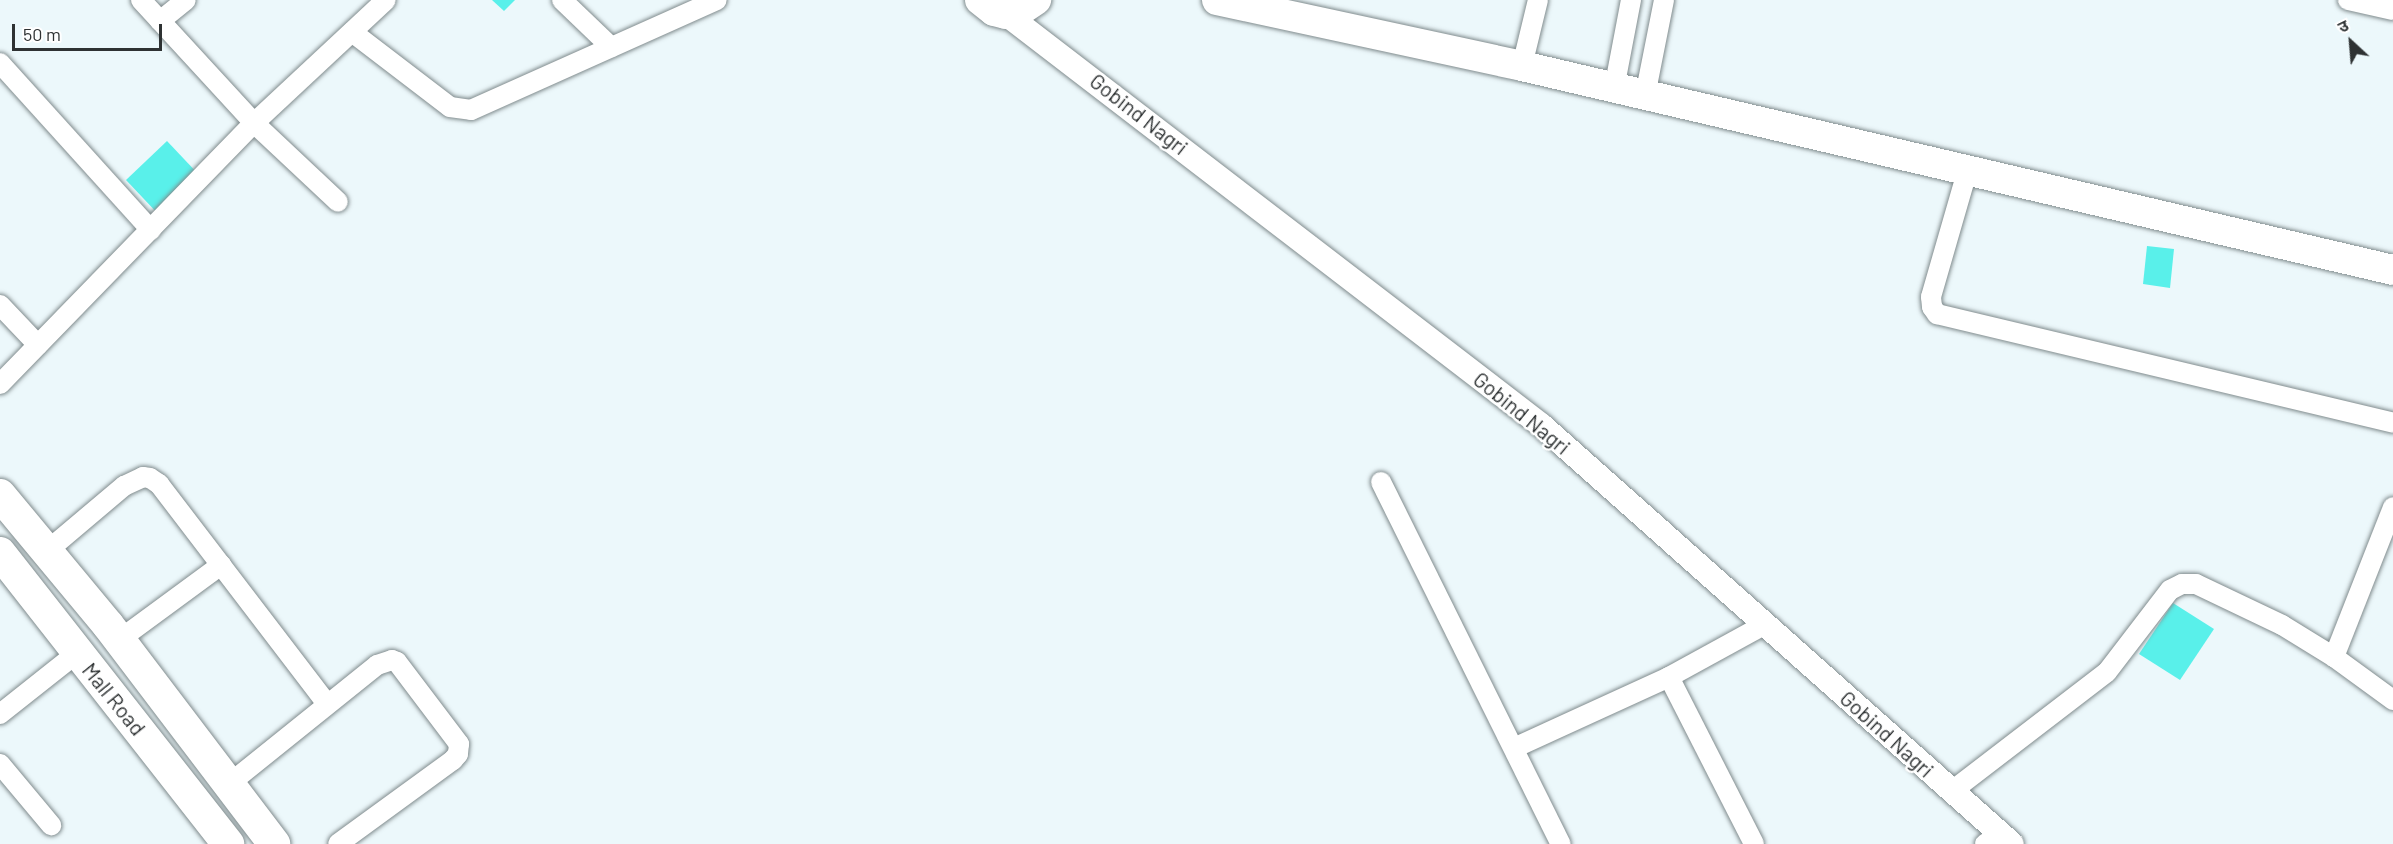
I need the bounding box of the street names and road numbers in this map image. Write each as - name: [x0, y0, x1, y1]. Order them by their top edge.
- street label: Gobind Nagri: [1085, 68, 1193, 160]
- street label: Gobind Nagri: [1469, 366, 1575, 460]
- street label: Mall Road: [77, 658, 151, 740]
- street label: Gobind Nagri: [1835, 685, 1939, 783]

